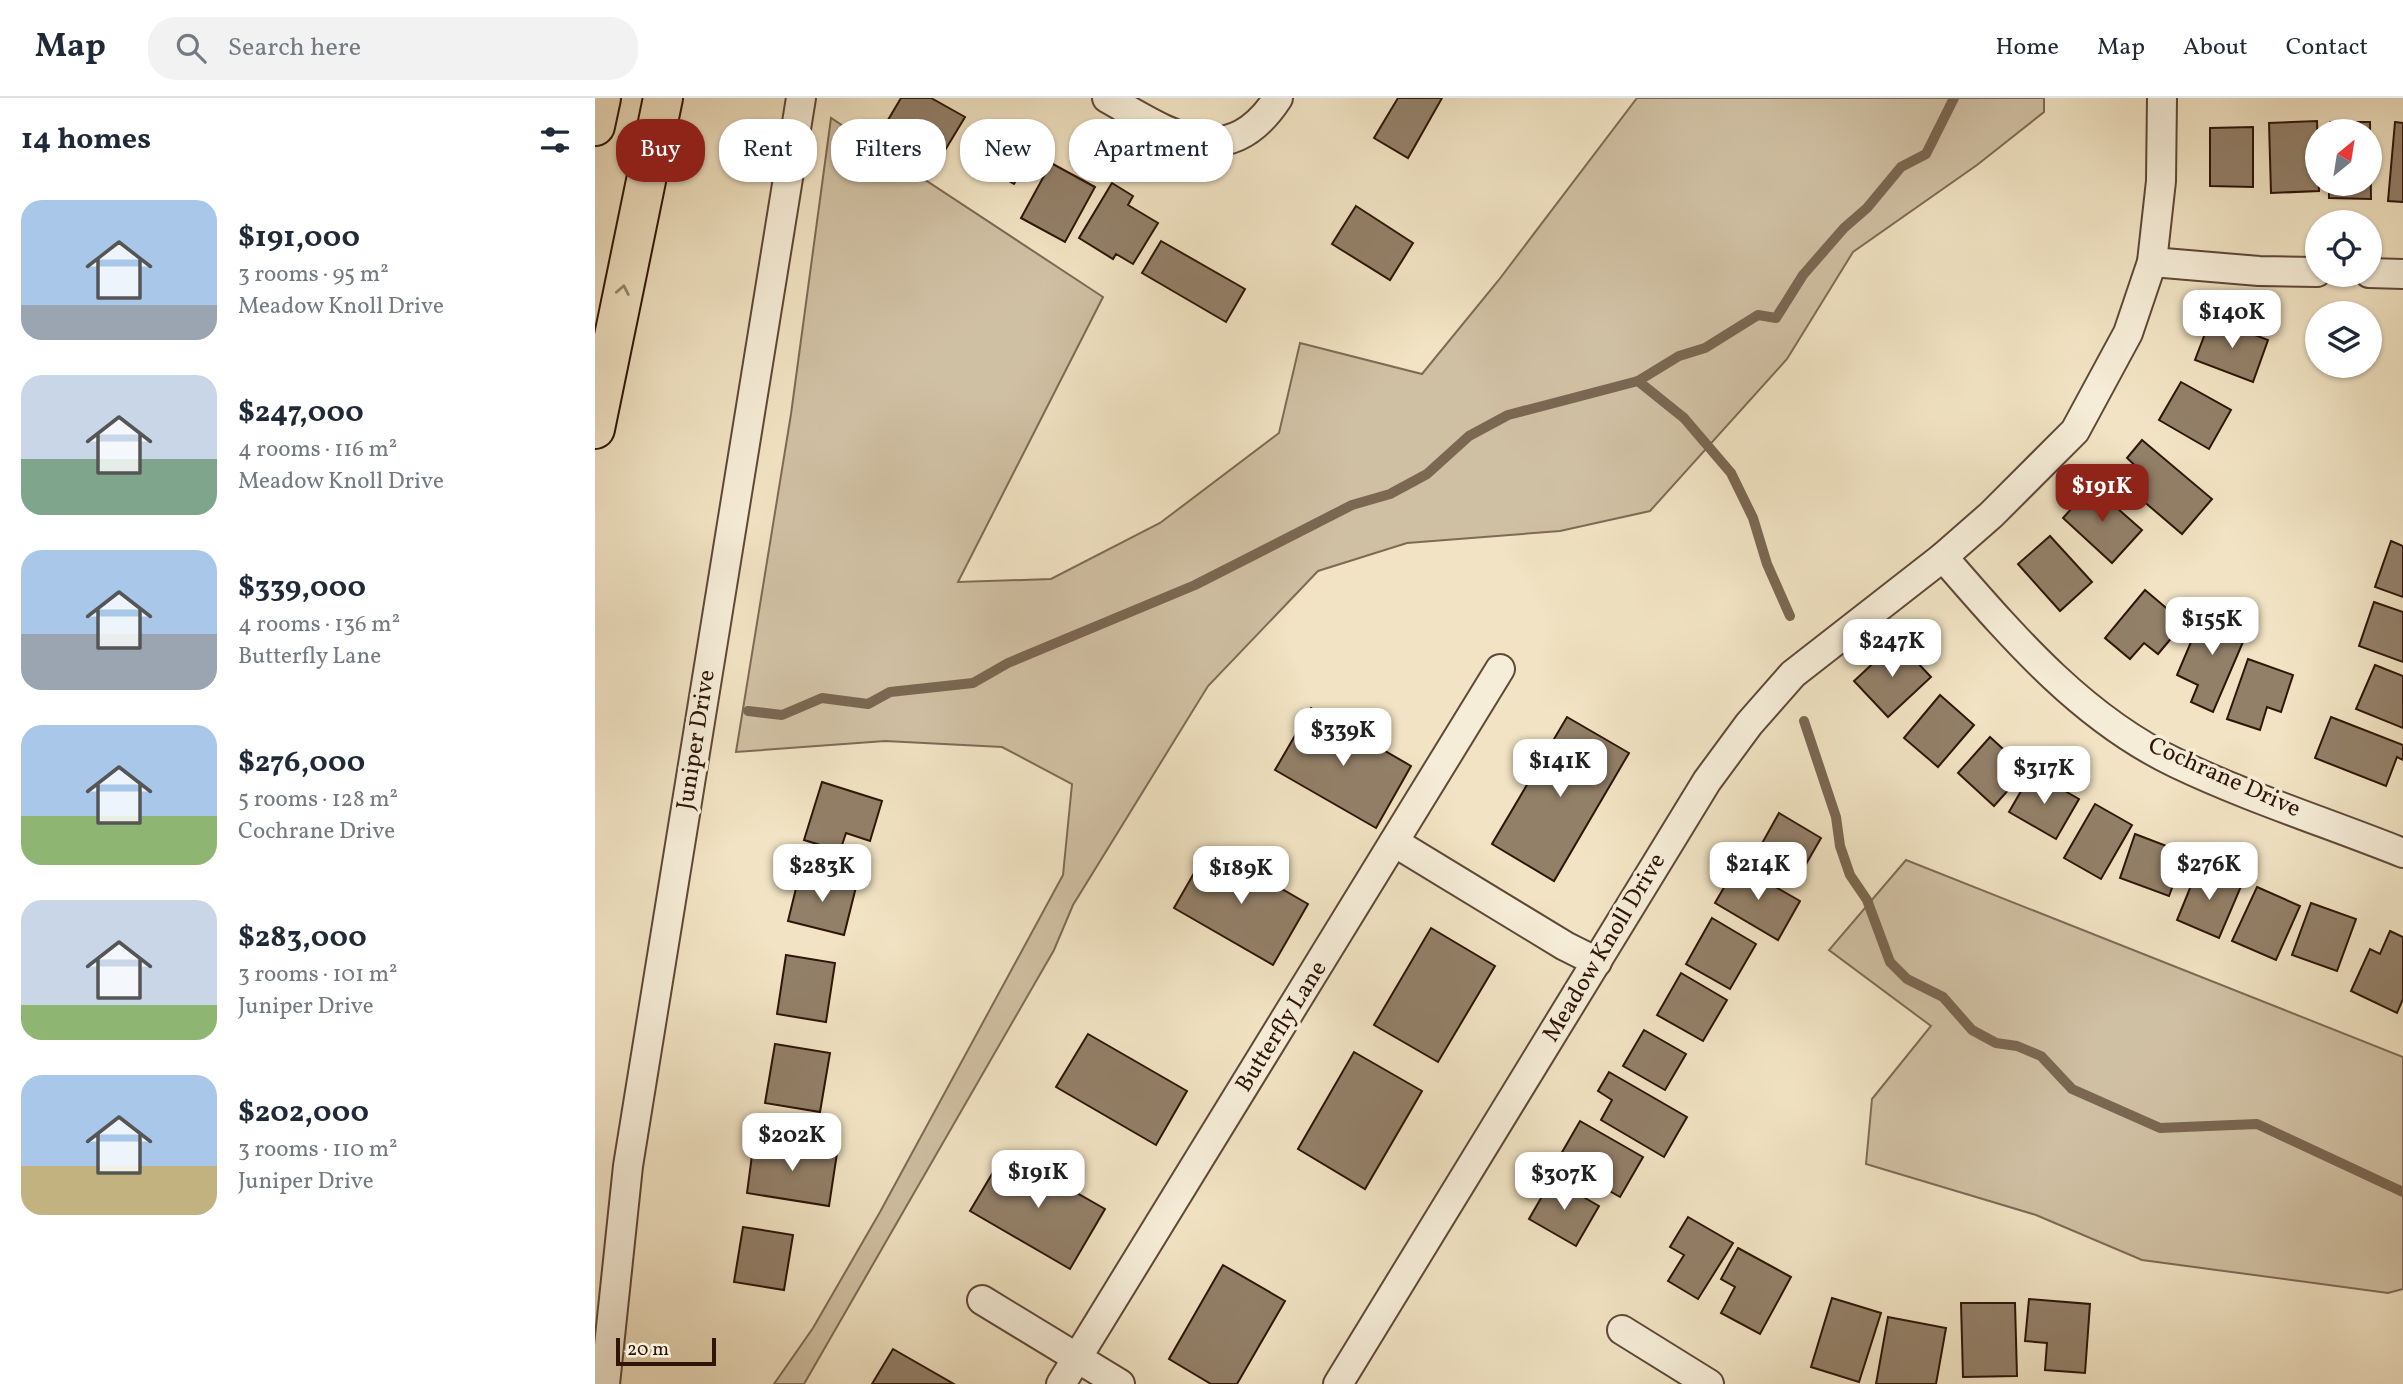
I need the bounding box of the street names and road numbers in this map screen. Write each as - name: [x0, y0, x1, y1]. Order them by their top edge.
- street label: Juniper Drive: [669, 667, 725, 813]
- street label: Cochrane Drive: [2142, 729, 2306, 827]
- street label: Meadow Knoll Drive: [1535, 847, 1675, 1049]
- street label: Butterfly Lane: [1228, 955, 1336, 1099]

